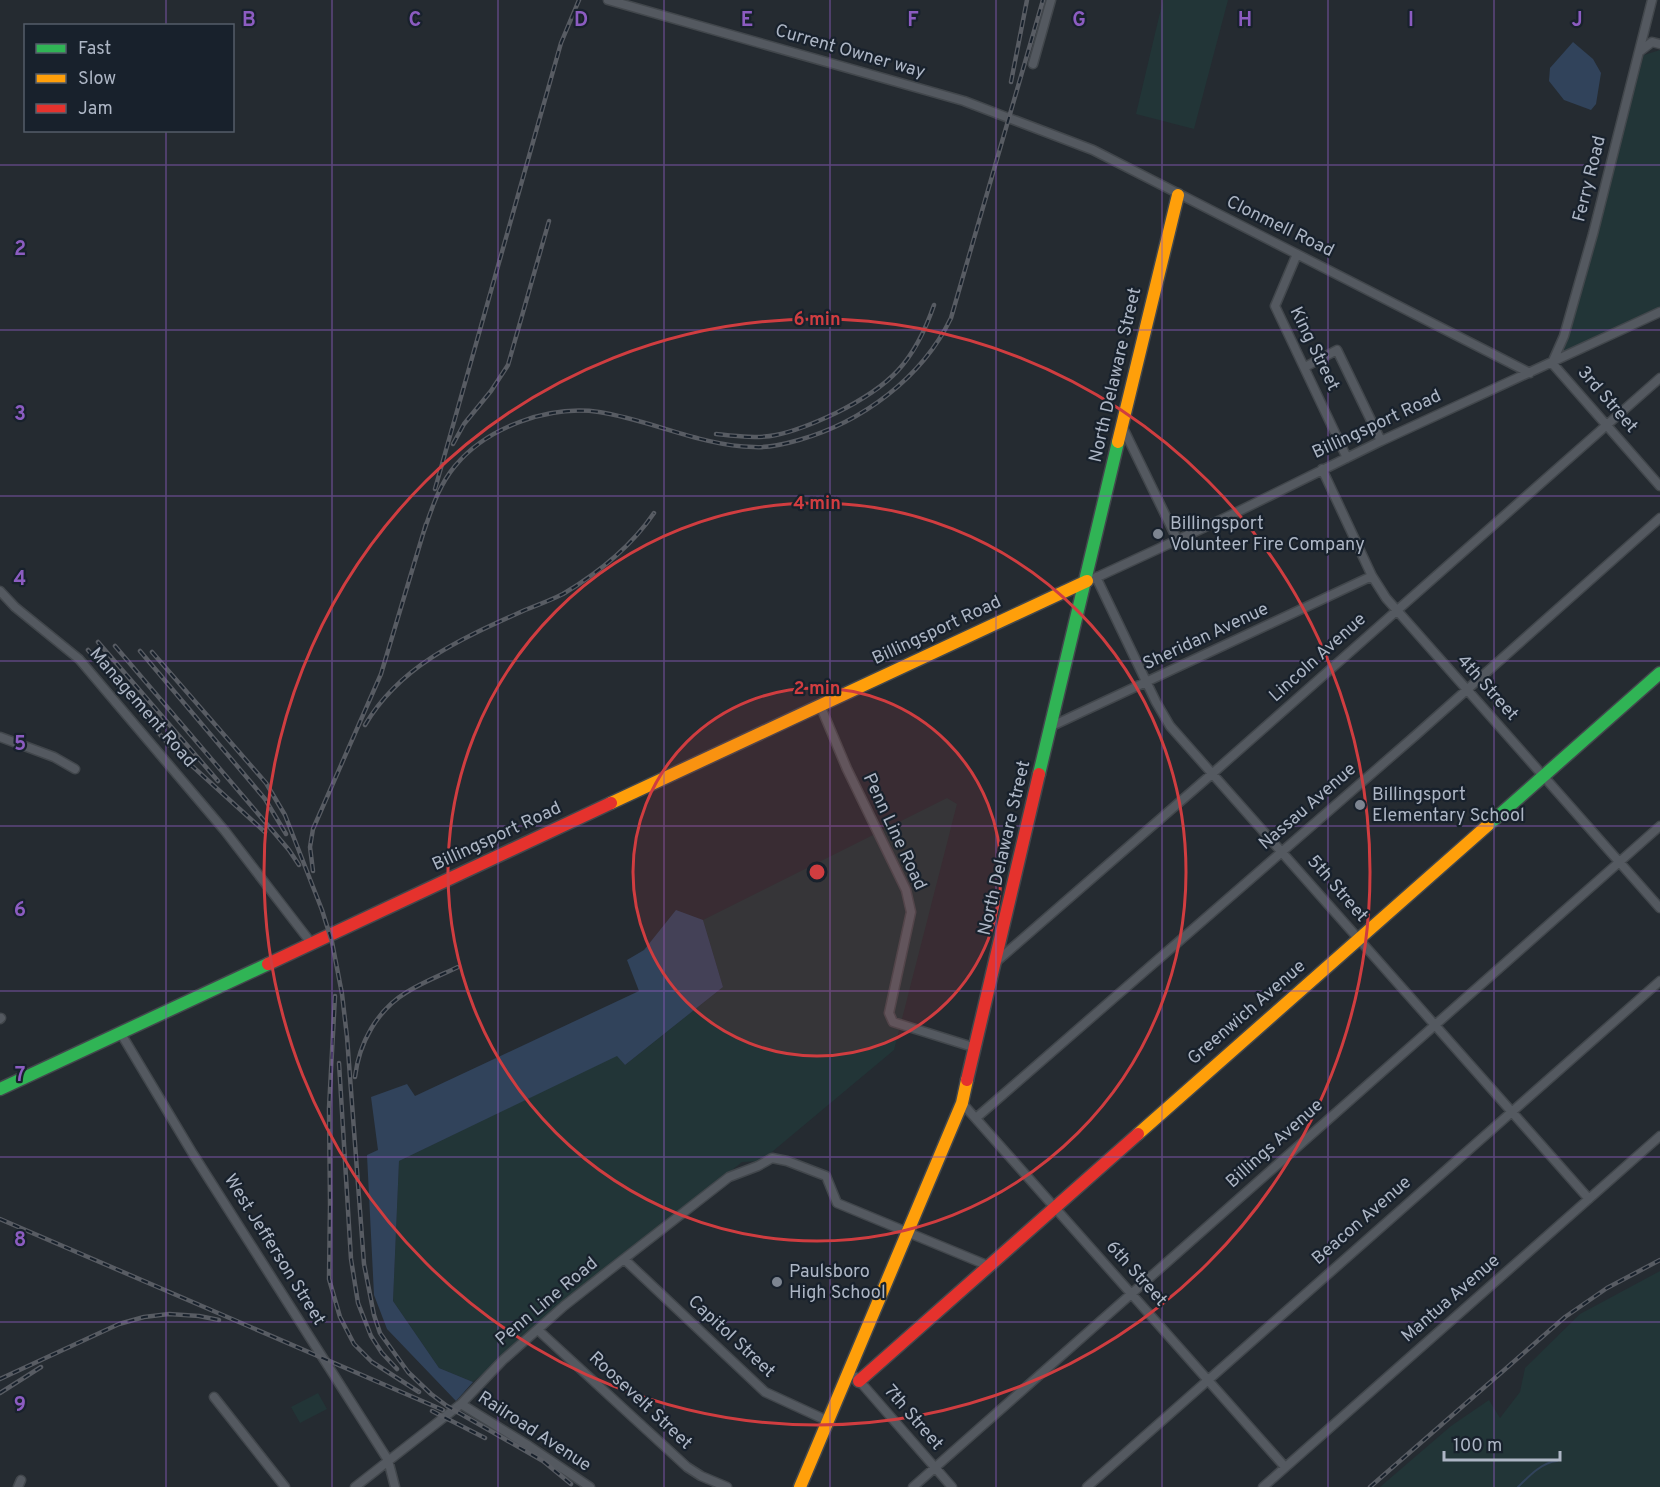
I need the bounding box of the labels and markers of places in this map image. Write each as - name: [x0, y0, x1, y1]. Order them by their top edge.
- place label: Billingsport Volunteer Fire Company: [1170, 513, 1365, 557]
- marker: Billingsport Volunteer Fire Company: [1151, 527, 1165, 541]
- place label: Billingsport Elementary School: [1372, 784, 1525, 828]
- marker: Billingsport Elementary School: [1353, 798, 1367, 812]
- centre of rings: [807, 862, 827, 882]
- place label: Paulsboro High School: [789, 1261, 886, 1305]
- marker: Paulsboro High School: [770, 1275, 784, 1289]

